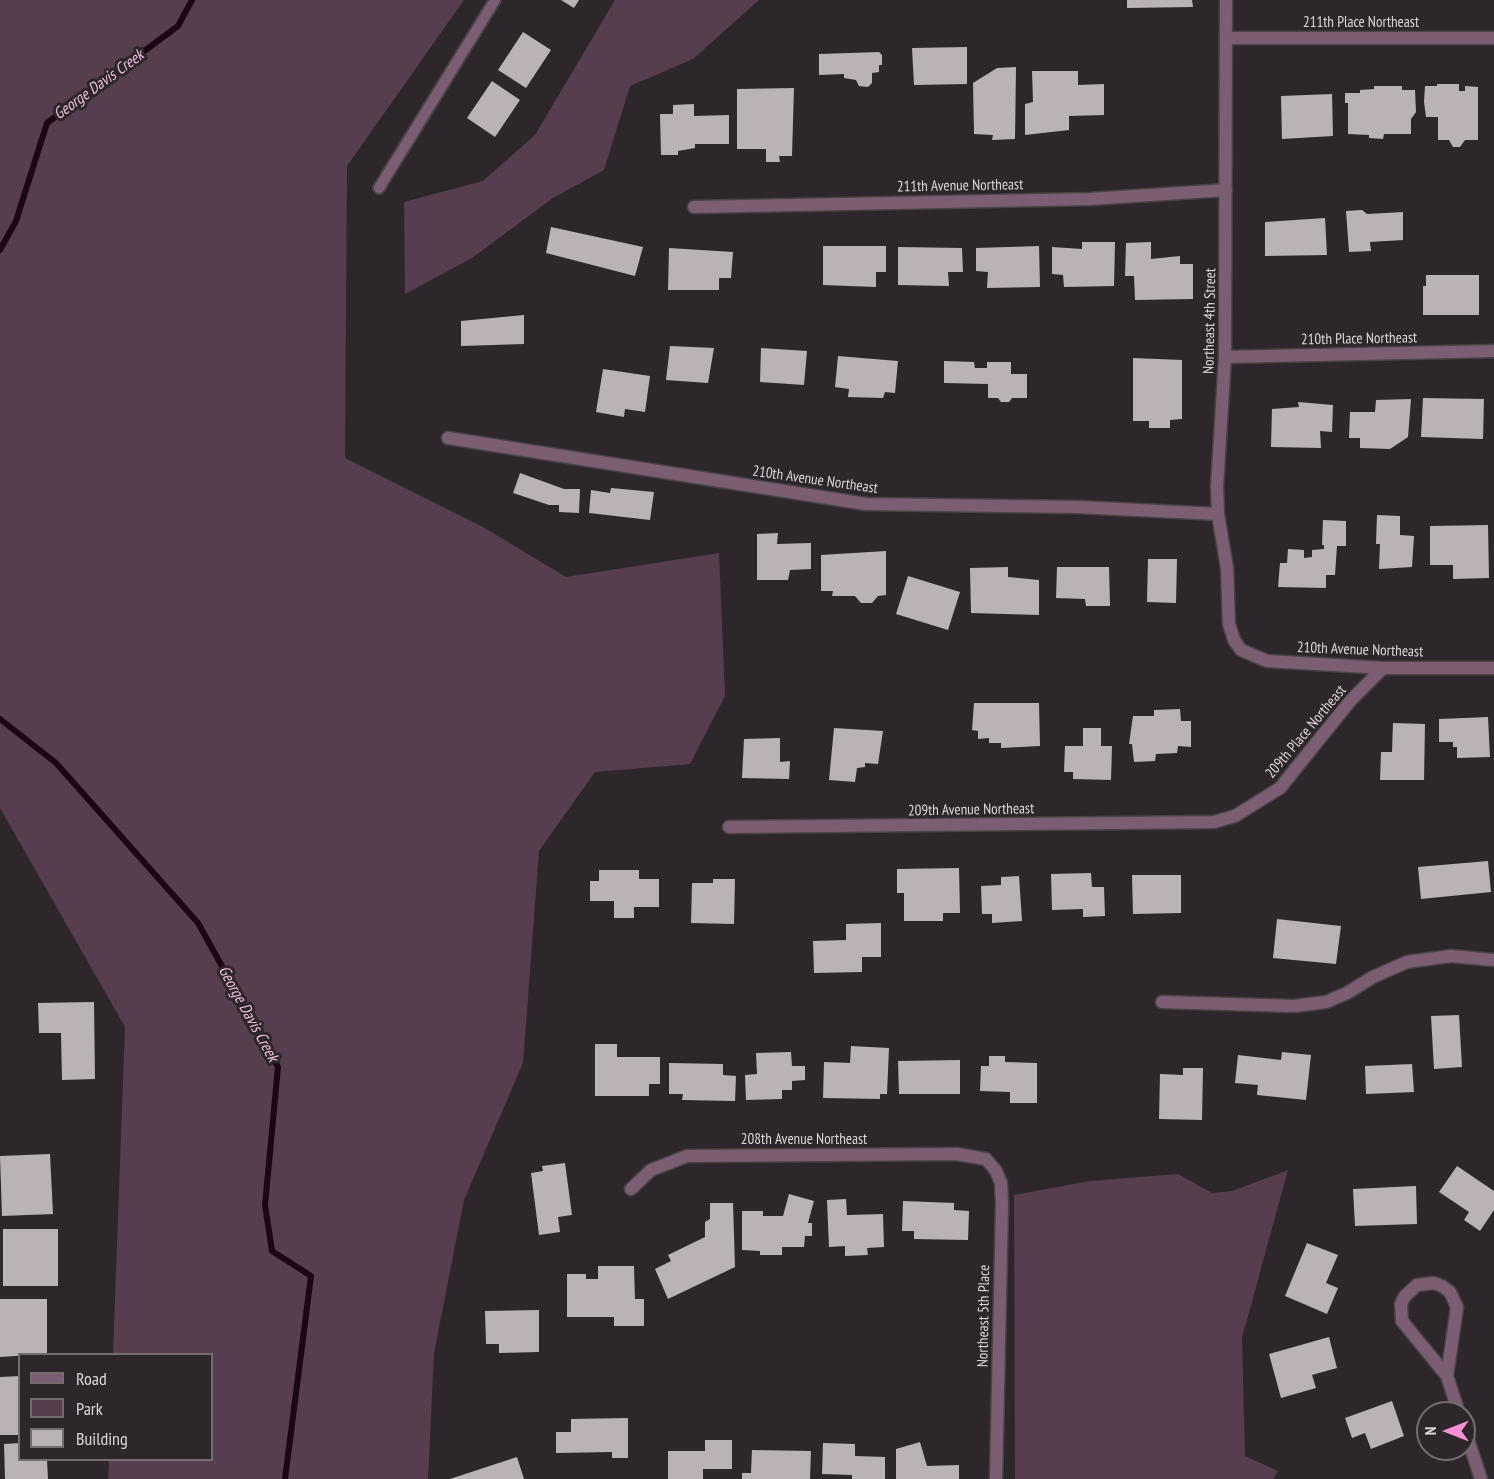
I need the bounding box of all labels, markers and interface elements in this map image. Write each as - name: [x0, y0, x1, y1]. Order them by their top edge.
- street label: 211th Place Northeast: [1303, 14, 1419, 32]
- water label: George Davis Creek: [50, 46, 148, 124]
- street label: 211th Avenue Northeast: [897, 176, 1023, 196]
- street label: Northeast 4th Street: [1200, 268, 1220, 374]
- street label: 210th Place Northeast: [1301, 329, 1417, 349]
- street label: 210th Avenue Northeast: [751, 462, 879, 498]
- street label: 210th Avenue Northeast: [1297, 639, 1423, 661]
- street label: 209th Place Northeast: [1262, 682, 1350, 782]
- street label: 209th Avenue Northeast: [908, 800, 1034, 820]
- water label: George Davis Creek: [214, 963, 282, 1065]
- street label: 208th Avenue Northeast: [741, 1131, 867, 1149]
- street label: Northeast 5th Place: [974, 1265, 994, 1367]
- legend: [18, 1353, 213, 1461]
- text: Road: [76, 1367, 107, 1390]
- text: Park: [76, 1397, 103, 1420]
- north arrow: [1416, 1401, 1476, 1461]
- text: Building: [76, 1427, 128, 1450]
- text: N: [1420, 1427, 1440, 1435]

